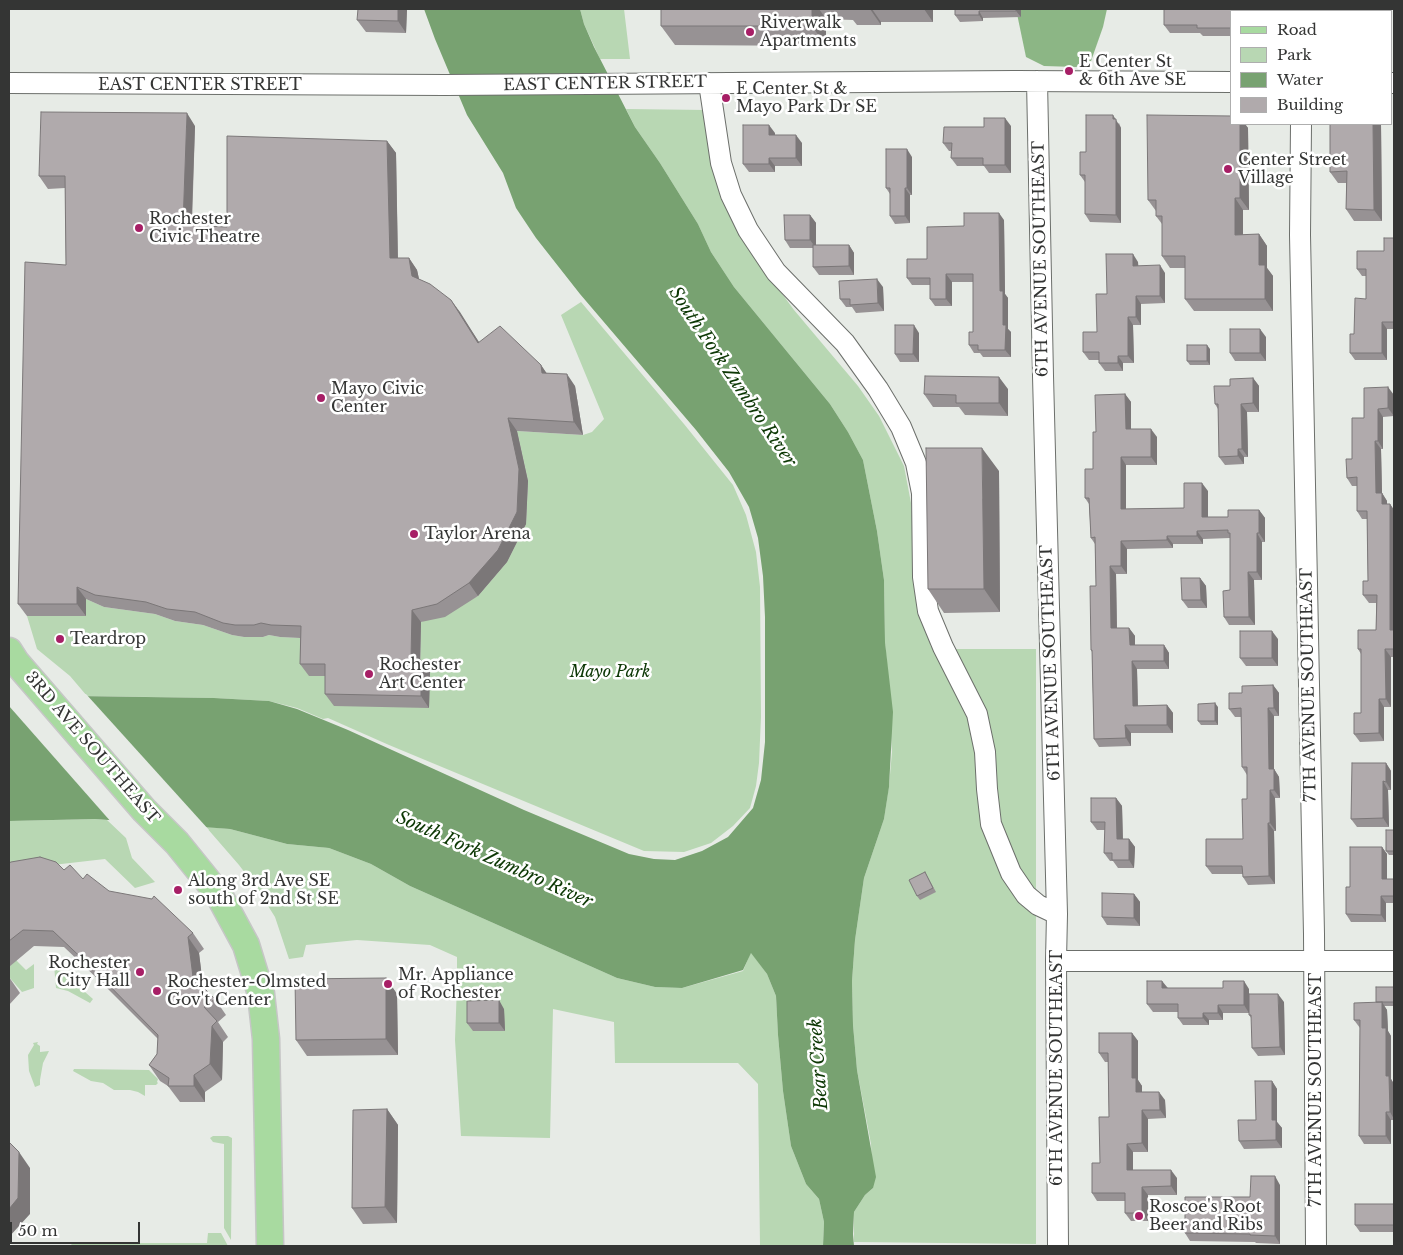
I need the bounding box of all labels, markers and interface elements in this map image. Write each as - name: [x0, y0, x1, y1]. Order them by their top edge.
- legend: [1230, 10, 1393, 125]
- place label: Riverwalk Apartments: [760, 13, 856, 51]
- text: Road: [1277, 20, 1317, 39]
- marker: Riverwalk Apartments: [744, 26, 756, 38]
- text: Park: [1277, 45, 1312, 64]
- place label: E Center St & 6th Ave SE: [1079, 52, 1186, 90]
- marker: E Center St & 6th Ave SE: [1063, 65, 1075, 77]
- text: Water: [1277, 70, 1323, 89]
- street label: EAST CENTER STREET: [503, 73, 707, 95]
- street label: EAST CENTER STREET: [98, 75, 302, 95]
- place label: E Center St & Mayo Park Dr SE: [736, 79, 877, 117]
- marker: E Center St & Mayo Park Dr SE: [720, 92, 732, 104]
- text: Building: [1277, 95, 1343, 114]
- street label: 6TH AVENUE SOUTHEAST: [1029, 141, 1053, 377]
- place label: Center Street Village: [1238, 150, 1347, 188]
- marker: Center Street Village: [1222, 163, 1234, 175]
- place label: Rochester Civic Theatre: [149, 209, 260, 247]
- marker: Rochester Civic Theatre: [133, 222, 145, 234]
- water label: South Fork Zumbro River: [664, 283, 800, 471]
- place label: Mayo Civic Center: [331, 379, 424, 417]
- marker: Mayo Civic Center: [315, 392, 327, 404]
- place label: Taylor Arena: [424, 524, 531, 544]
- marker: Taylor Arena: [408, 528, 420, 540]
- street label: 6TH AVENUE SOUTHEAST: [1037, 545, 1065, 781]
- street label: 7TH AVENUE SOUTHEAST: [1297, 568, 1321, 802]
- place label: Teardrop: [70, 629, 146, 649]
- marker: Teardrop: [54, 633, 66, 645]
- place label: Rochester Art Center: [379, 655, 465, 693]
- park label: Mayo Park: [570, 662, 650, 682]
- street label: 3RD AVE SOUTHEAST: [21, 668, 163, 828]
- marker: Rochester Art Center: [363, 668, 375, 680]
- water label: South Fork Zumbro River: [393, 807, 595, 913]
- place label: Along 3rd Ave SE south of 2nd St SE: [188, 871, 339, 909]
- marker: Along 3rd Ave SE south of 2nd St SE: [172, 884, 184, 896]
- street label: 6TH AVENUE SOUTHEAST: [1047, 950, 1067, 1186]
- place label: Rochester City Hall: [48, 953, 130, 991]
- place label: Mr. Appliance of Rochester: [398, 965, 514, 1003]
- marker: Rochester City Hall: [134, 966, 146, 978]
- place label: Rochester-Olmsted Gov't Center: [167, 972, 326, 1010]
- street label: 7TH AVENUE SOUTHEAST: [1306, 973, 1326, 1207]
- marker: Mr. Appliance of Rochester: [382, 978, 394, 990]
- marker: Rochester-Olmsted Gov't Center: [151, 985, 163, 997]
- water label: Bear Creek: [805, 1018, 833, 1110]
- place label: Roscoe's Root Beer and Ribs: [1149, 1197, 1263, 1235]
- marker: Roscoe's Root Beer and Ribs: [1133, 1210, 1145, 1222]
- scale bar: [12, 1212, 142, 1244]
- text: 50 m: [18, 1221, 58, 1240]

